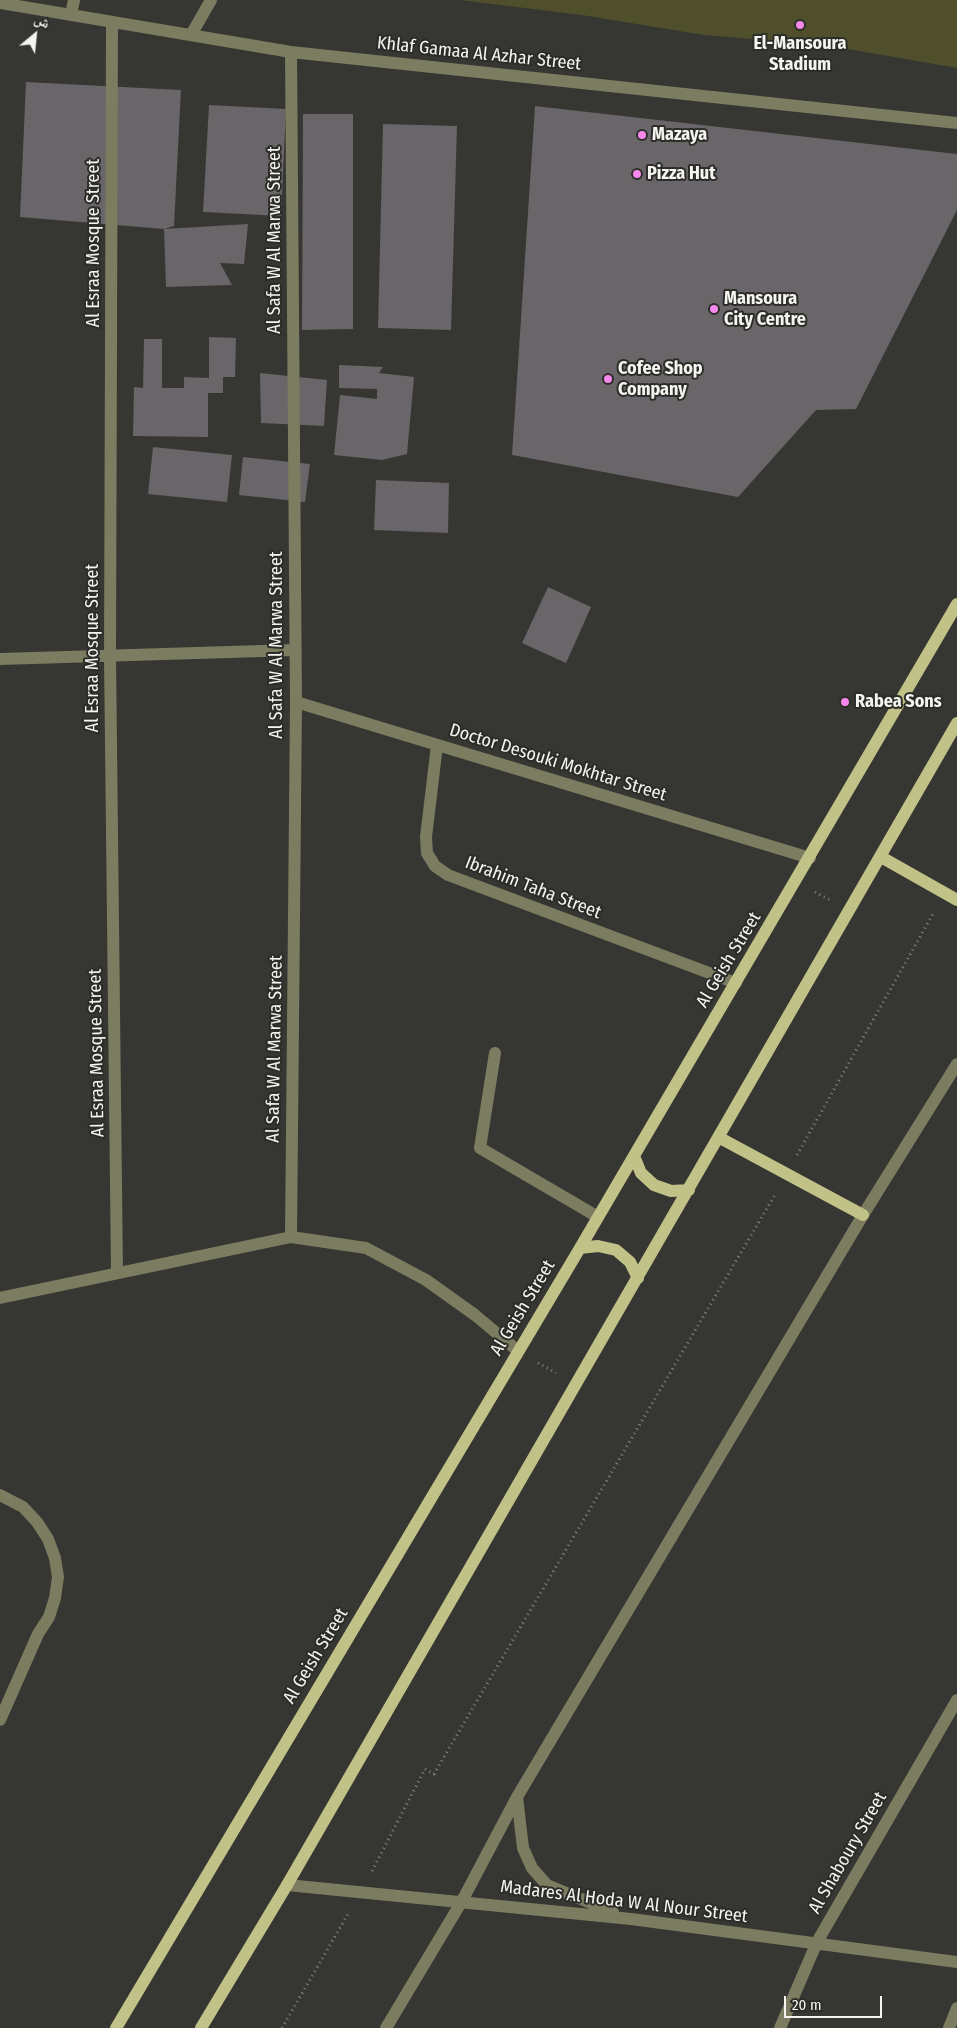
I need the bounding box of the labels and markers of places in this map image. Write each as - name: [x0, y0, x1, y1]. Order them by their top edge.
- marker: El-Mansoura Stadium: [794, 19, 806, 31]
- place label: El-Mansoura Stadium: [753, 33, 847, 76]
- place label: Mazaya: [652, 124, 707, 146]
- marker: Mazaya: [636, 129, 648, 141]
- place label: Pizza Hut: [647, 163, 716, 185]
- marker: Pizza Hut: [631, 168, 643, 180]
- place label: Mansoura City Centre: [724, 288, 806, 330]
- marker: Mansoura City Centre: [708, 303, 720, 315]
- place label: Cofee Shop Company: [618, 358, 703, 400]
- marker: Cofee Shop Company: [602, 373, 614, 385]
- place label: Rabea Sons: [855, 691, 942, 713]
- marker: Rabea Sons: [839, 696, 851, 708]

